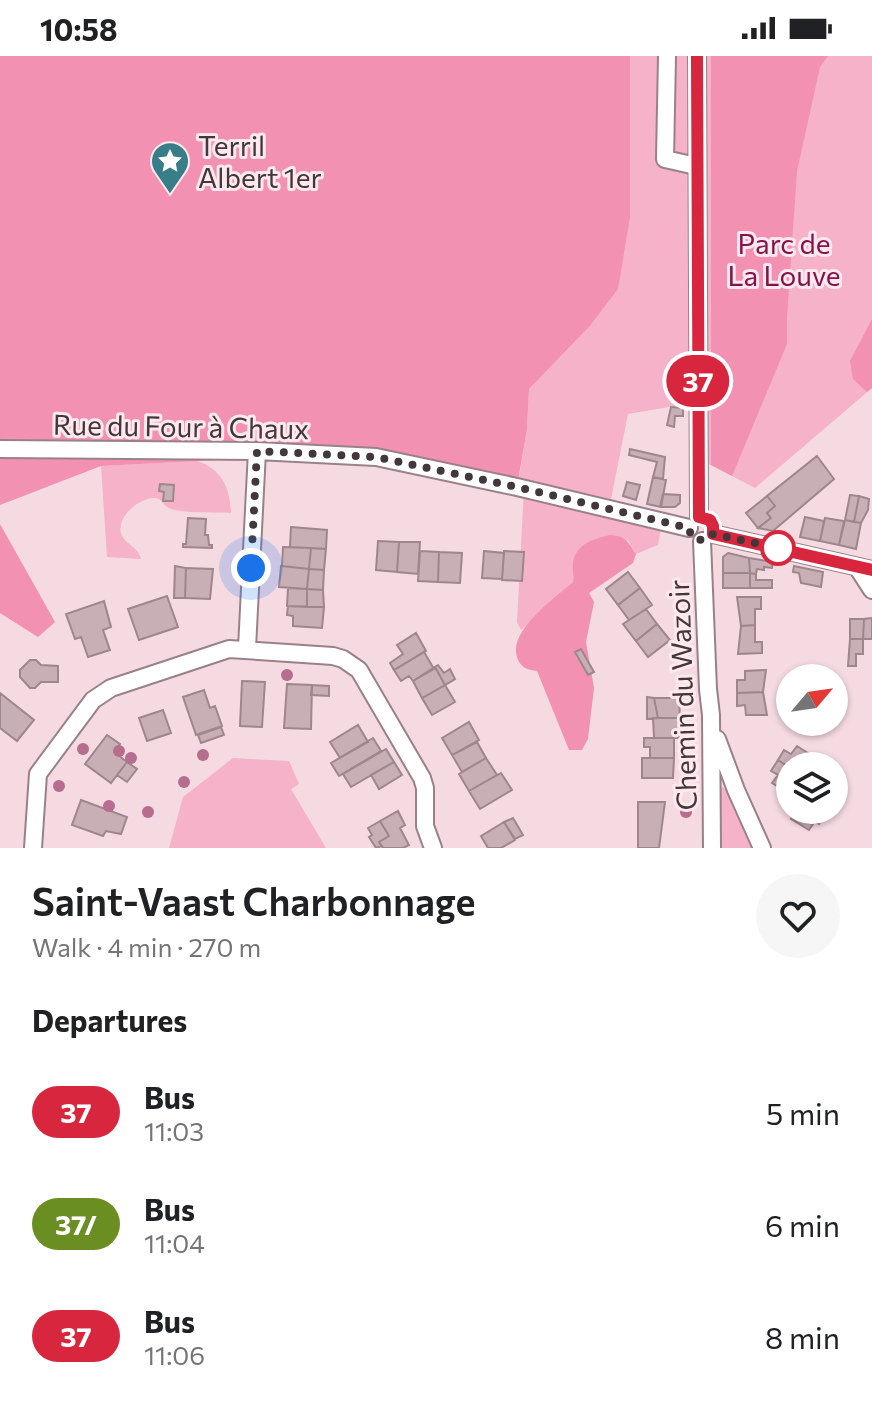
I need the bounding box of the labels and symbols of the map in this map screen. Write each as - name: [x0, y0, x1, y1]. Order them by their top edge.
- place label: Terril Albert 1er: [198, 128, 322, 194]
- place icon: Terril Albert 1er: [149, 140, 191, 195]
- park label: Parc de La Louve: [727, 226, 841, 292]
- line badge: 37: [662, 355, 734, 407]
- street label: Rue du Four à Chaux: [53, 407, 309, 445]
- unlabelled marker: [761, 531, 795, 565]
- your location: [231, 548, 271, 588]
- street label: Chemin du Wazoir: [661, 579, 703, 811]
- north arrow: [776, 664, 848, 736]

